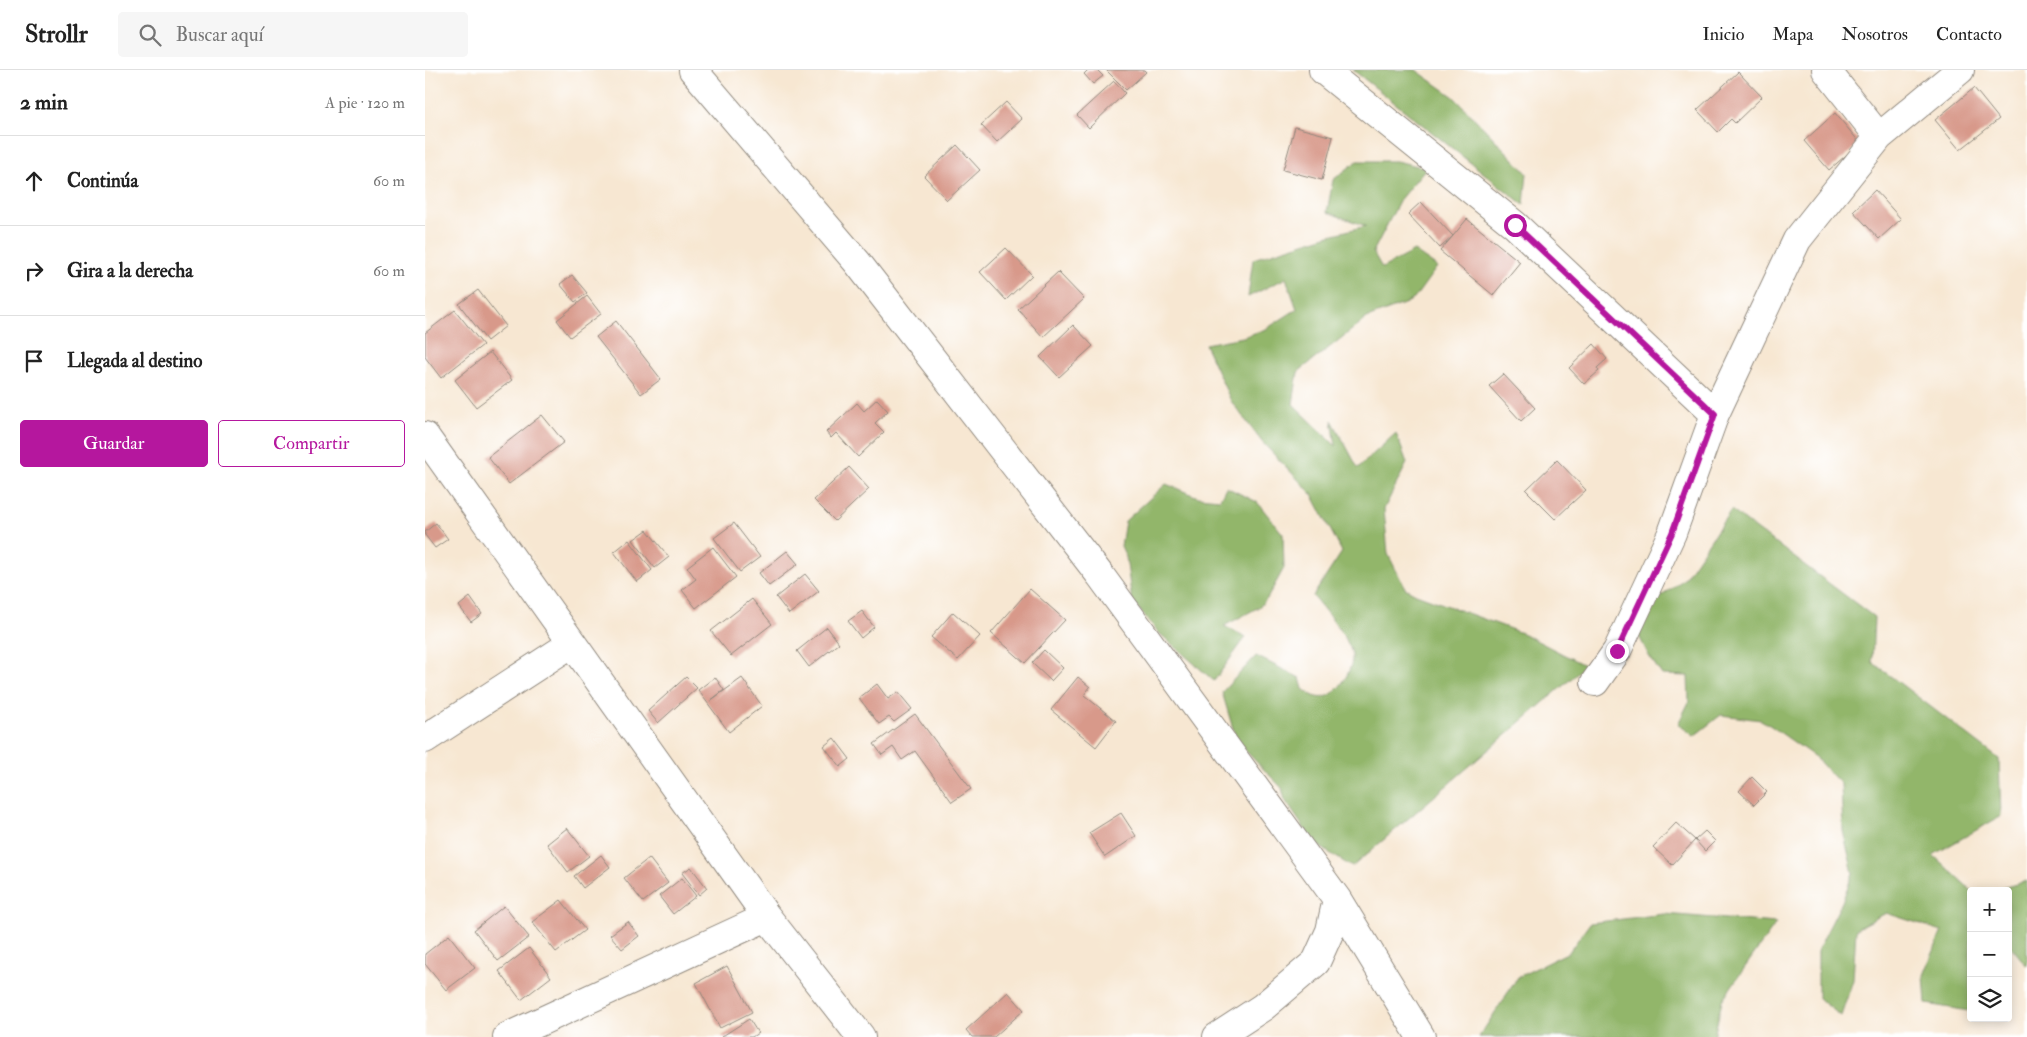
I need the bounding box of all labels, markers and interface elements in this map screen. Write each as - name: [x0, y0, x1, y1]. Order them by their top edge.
- search box: [118, 12, 468, 57]
- text: Strollr: [25, 19, 88, 50]
- icon: search: [136, 21, 164, 49]
- text: Buscar aquí: [176, 23, 264, 47]
- text: Inicio: [1702, 23, 1744, 46]
- text: Mapa: [1772, 23, 1814, 46]
- text: Nosotros: [1842, 23, 1908, 46]
- text: Contacto: [1936, 23, 2002, 46]
- text: 2 min: [20, 89, 68, 116]
- text: A pie · 120 m: [325, 93, 405, 113]
- icon: ahead: [20, 167, 48, 195]
- text: Continúa: [67, 169, 138, 193]
- text: 60 m: [373, 171, 405, 191]
- route start: [1504, 214, 1527, 237]
- icon: right: [20, 257, 48, 285]
- text: Gira a la derecha: [67, 259, 193, 283]
- text: 60 m: [373, 261, 405, 281]
- icon: arrive: [20, 347, 48, 375]
- text: Llegada al destino: [67, 349, 202, 373]
- button: Guardar: [20, 420, 208, 467]
- button: Compartir: [218, 420, 405, 467]
- route end: [1606, 640, 1629, 663]
- map controls: [1967, 887, 2012, 1022]
- button: +: [1967, 887, 2012, 932]
- button: −: [1967, 932, 2012, 977]
- button: layers: [1967, 977, 2012, 1022]

